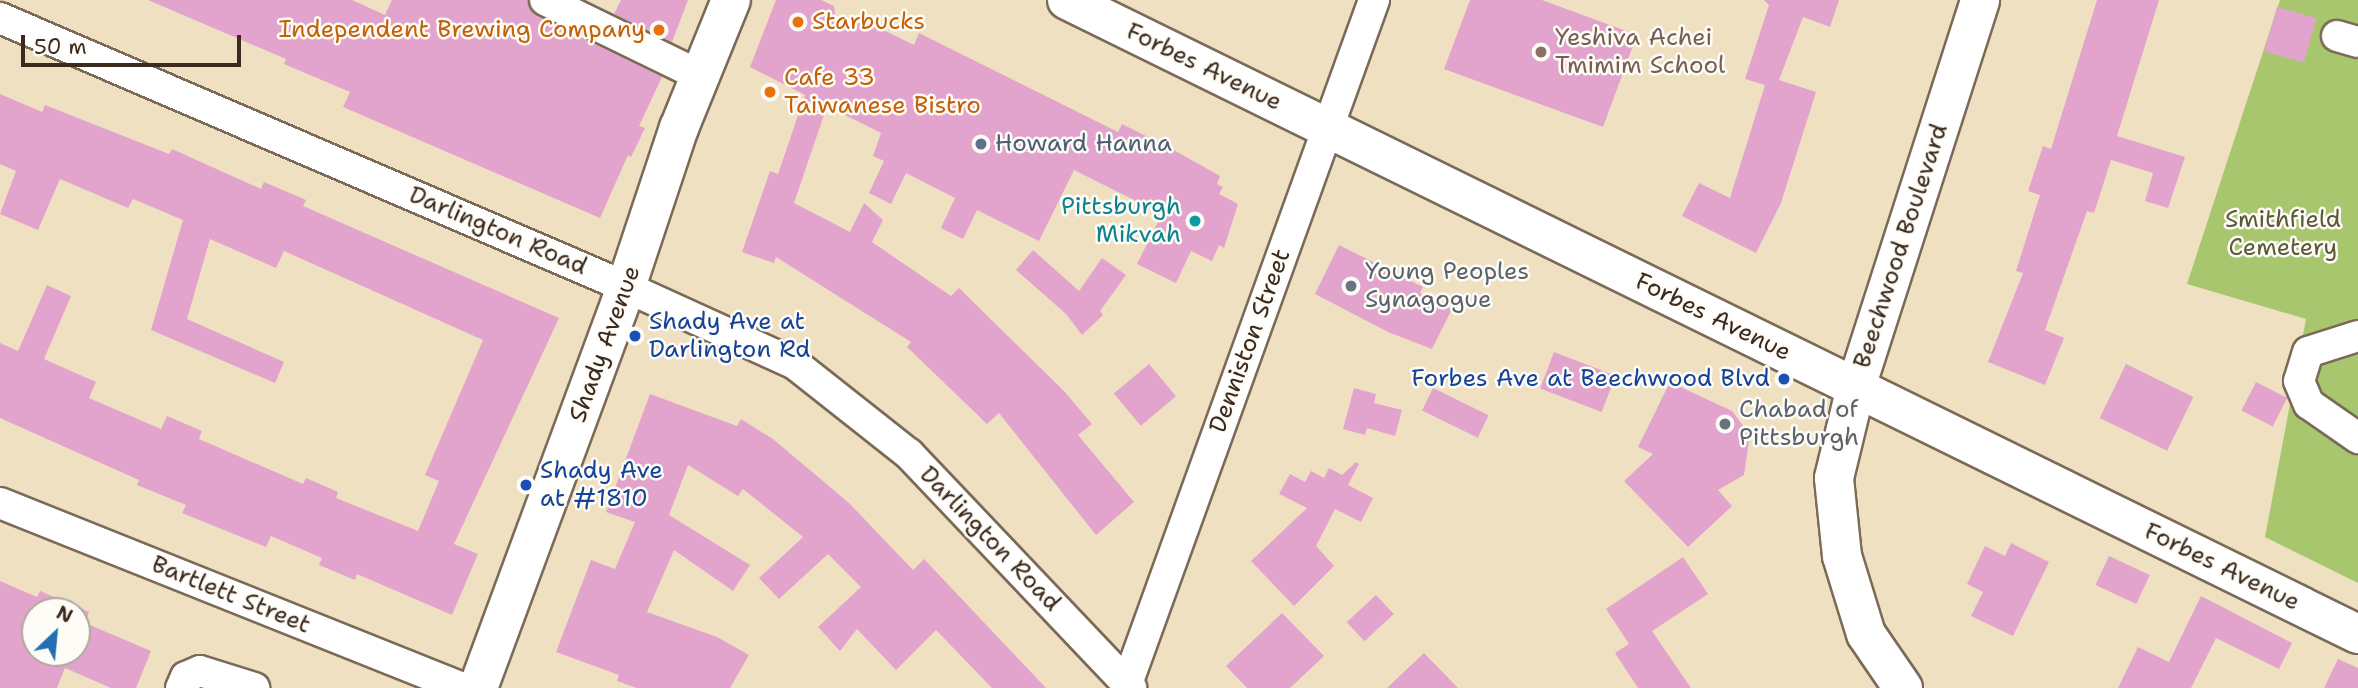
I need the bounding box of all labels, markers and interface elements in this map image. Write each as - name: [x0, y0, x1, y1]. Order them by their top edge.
- place label: Starbucks: [812, 8, 925, 36]
- marker: Starbucks: [790, 14, 806, 30]
- place label: Independent Brewing Company: [278, 16, 645, 44]
- street label: Forbes Avenue: [1122, 17, 1286, 117]
- scale bar: [24, 21, 245, 65]
- marker: Independent Brewing Company: [651, 22, 667, 38]
- place label: Yeshiva Achei Tmimim School: [1555, 24, 1725, 80]
- text: 50 m: [34, 33, 87, 61]
- marker: Yeshiva Achei Tmimim School: [1533, 44, 1549, 60]
- place label: Cafe 33 Taiwanese Bistro: [784, 64, 981, 120]
- marker: Cafe 33 Taiwanese Bistro: [762, 84, 778, 100]
- street label: Beechwood Boulevard: [1848, 120, 1954, 372]
- place label: Howard Hanna: [995, 130, 1172, 158]
- marker: Howard Hanna: [973, 136, 989, 152]
- street label: Darlington Road: [405, 181, 591, 281]
- place label: Pittsburgh Mikvah: [1061, 193, 1181, 249]
- park label: Smithfield Cemetery: [2225, 206, 2341, 262]
- marker: Pittsburgh Mikvah: [1187, 213, 1203, 229]
- street label: Denniston Street: [1203, 245, 1297, 437]
- place label: Young Peoples Synagogue: [1365, 258, 1529, 314]
- street label: Shady Avenue: [563, 262, 647, 426]
- street label: Forbes Avenue: [1631, 267, 1795, 367]
- marker: Young Peoples Synagogue: [1343, 278, 1359, 294]
- place label: Shady Ave at Darlington Rd: [649, 308, 810, 364]
- marker: Shady Ave at Darlington Rd: [627, 328, 643, 344]
- place label: Forbes Ave at Beechwood Blvd: [1411, 365, 1770, 393]
- marker: Forbes Ave at Beechwood Blvd: [1776, 371, 1792, 387]
- place label: Chabad of Pittsburgh: [1739, 396, 1859, 452]
- marker: Chabad of Pittsburgh: [1717, 416, 1733, 432]
- place label: Shady Ave at #1810: [540, 457, 663, 513]
- street label: Darlington Road: [913, 460, 1067, 618]
- marker: Shady Ave at #1810: [518, 477, 534, 493]
- street label: Forbes Avenue: [2140, 517, 2304, 617]
- street label: Bartlett Street: [147, 550, 315, 640]
- north arrow: [21, 597, 91, 667]
- text: N: [52, 600, 77, 629]

